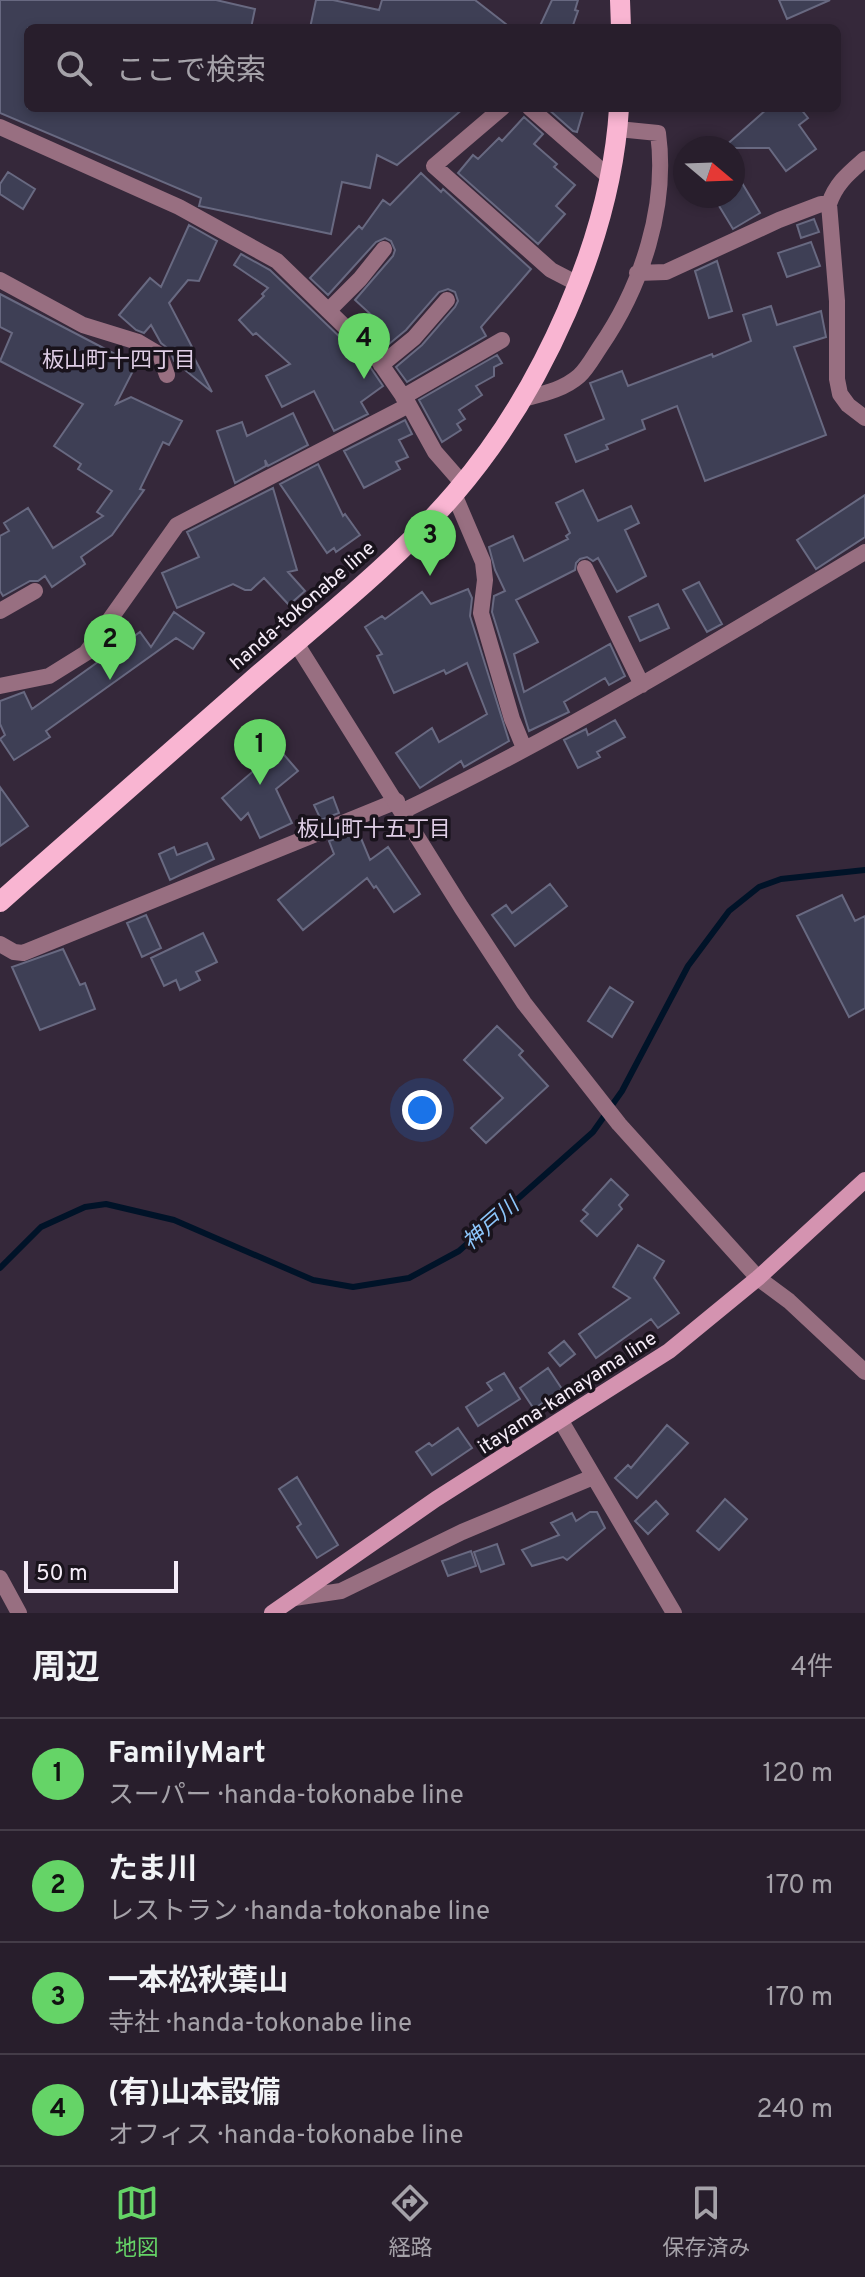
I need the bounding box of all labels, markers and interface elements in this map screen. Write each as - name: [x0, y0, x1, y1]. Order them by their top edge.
- search box: [24, 24, 841, 112]
- icon: search: [52, 46, 96, 90]
- text: ここで検索: [116, 54, 266, 91]
- north arrow: [673, 136, 745, 208]
- pin: 4: [338, 313, 390, 379]
- district label: 板山町十四丁目: [42, 348, 196, 375]
- pin: 3: [404, 510, 456, 576]
- street label: handa-tokonabe line: [225, 536, 381, 677]
- pin: 2: [84, 614, 136, 680]
- pin: 1: [234, 719, 286, 785]
- district label: 板山町十五丁目: [297, 817, 451, 844]
- your location: [402, 1090, 442, 1130]
- water label: 神戸川: [458, 1192, 527, 1257]
- street label: itayama-kanayama line: [474, 1326, 662, 1461]
- scale bar: [24, 1557, 178, 1593]
- text: 50 m: [36, 1561, 88, 1588]
- text: 周辺: [32, 1648, 100, 1691]
- text: 4件: [791, 1652, 833, 1685]
- text: FamilyMart: [108, 1736, 266, 1773]
- text: 1: [53, 1758, 63, 1791]
- text: 120 m: [763, 1758, 833, 1791]
- text: スーパー · handa-tokonabe line: [108, 1780, 464, 1813]
- text: たま川: [108, 1852, 197, 1889]
- text: 2: [50, 1870, 66, 1903]
- text: 170 m: [766, 1870, 833, 1903]
- text: レストラン · handa-tokonabe line: [108, 1896, 490, 1929]
- text: 一本松秋葉山: [108, 1964, 288, 2001]
- text: 3: [50, 1982, 66, 2015]
- text: 170 m: [766, 1982, 833, 2015]
- text: 寺社 · handa-tokonabe line: [108, 2008, 412, 2041]
- text: (有)山本設備: [108, 2076, 280, 2113]
- text: 4: [50, 2094, 66, 2127]
- text: 240 m: [756, 2094, 833, 2127]
- text: オフィス · handa-tokonabe line: [108, 2120, 463, 2153]
- tab: 地図: [115, 2181, 159, 2263]
- tab: 経路: [388, 2181, 432, 2263]
- tab: 保存済み: [662, 2181, 750, 2263]

